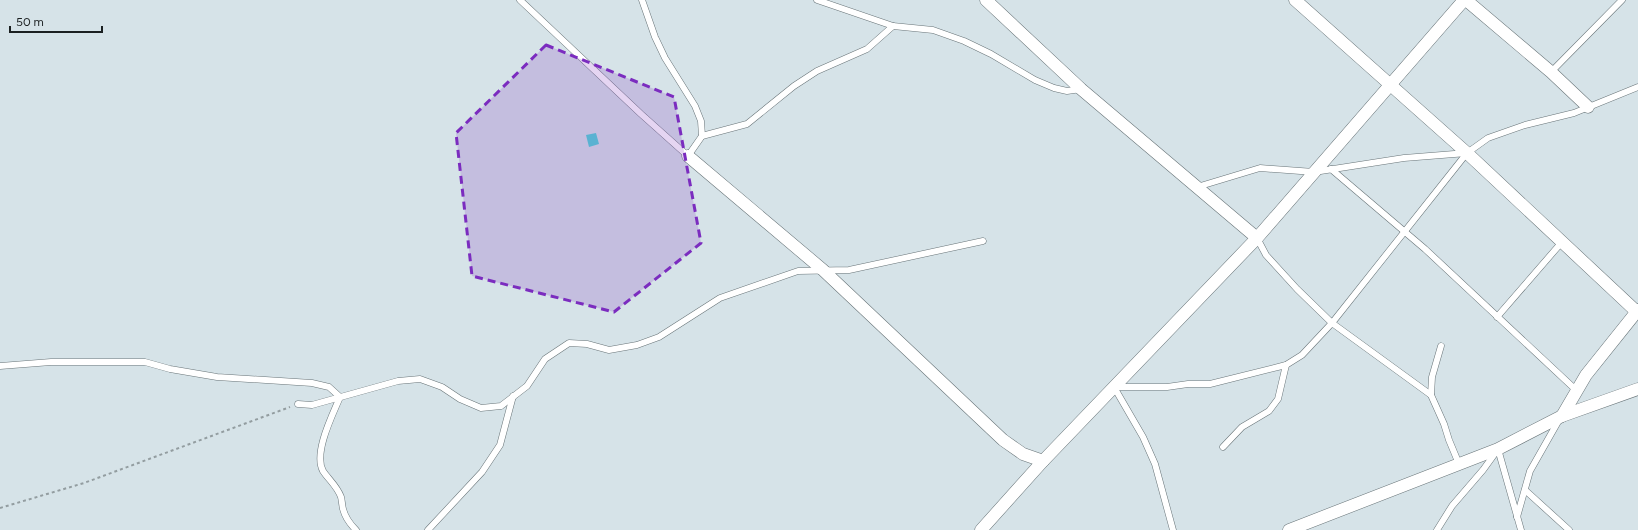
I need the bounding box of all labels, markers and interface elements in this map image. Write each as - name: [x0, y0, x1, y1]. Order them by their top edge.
- scale bar: [10, 8, 102, 34]
- text: 50 m: [16, 15, 44, 29]

